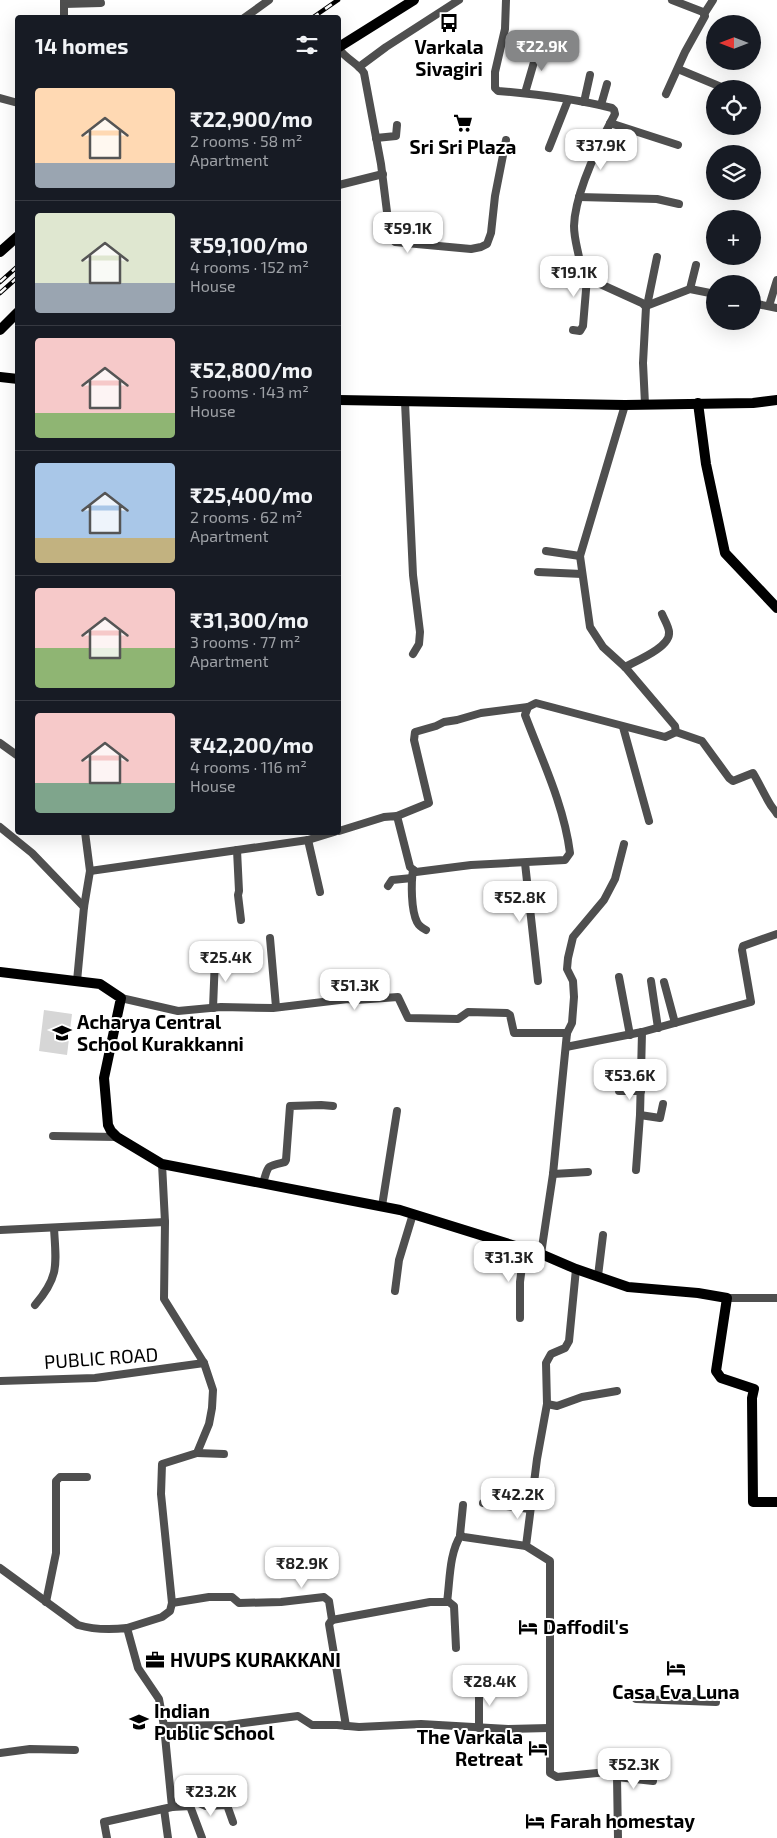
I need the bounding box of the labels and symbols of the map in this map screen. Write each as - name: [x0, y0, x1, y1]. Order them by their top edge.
- bus stop icon: Varkala Sivagiri: [438, 12, 460, 34]
- north arrow: [706, 15, 761, 70]
- pin: ₹22.9K: [501, 30, 583, 72]
- place label: Varkala Sivagiri: [414, 35, 484, 80]
- supermarket icon: Sri Sri Plaza: [452, 112, 474, 134]
- pin: ₹37.9K: [560, 128, 642, 171]
- place label: Sri Sri Plaza: [410, 135, 516, 158]
- pin: ₹59.1K: [367, 212, 449, 254]
- pin: ₹19.1K: [533, 256, 615, 298]
- pin: ₹52.8K: [479, 880, 561, 923]
- pin: ₹25.4K: [185, 940, 267, 983]
- pin: ₹51.3K: [314, 968, 396, 1011]
- place label: Acharya Central School Kurakkanni: [77, 1010, 244, 1055]
- school or university icon: Acharya Central School Kurakkanni: [51, 1022, 73, 1044]
- pin: ₹53.6K: [589, 1058, 671, 1101]
- pin: ₹31.3K: [468, 1240, 550, 1283]
- street label: PUBLIC ROAD: [43, 1342, 159, 1373]
- pin: ₹42.2K: [477, 1478, 559, 1520]
- pin: ₹82.9K: [261, 1546, 343, 1589]
- place label: Daffodil's: [543, 1615, 629, 1638]
- hotel icon: Daffodil's: [517, 1616, 539, 1638]
- place label: HVUPS KURAKKANI: [170, 1648, 341, 1671]
- office icon: HVUPS KURAKKANI: [144, 1649, 166, 1671]
- hotel icon: Casa Eva Luna: [665, 1657, 687, 1679]
- pin: ₹28.4K: [449, 1664, 531, 1707]
- place label: Casa Eva Luna: [612, 1680, 740, 1703]
- place label: Indian Public School: [154, 1699, 275, 1744]
- school or university icon: Indian Public School: [128, 1711, 150, 1733]
- place label: The Varkala Retreat: [417, 1725, 523, 1770]
- hotel icon: The Varkala Retreat: [527, 1737, 549, 1759]
- pin: ₹52.3K: [593, 1748, 675, 1790]
- pin: ₹23.2K: [170, 1774, 252, 1817]
- place label: Farah homestay: [550, 1809, 695, 1833]
- hotel icon: Farah homestay: [524, 1810, 546, 1832]

